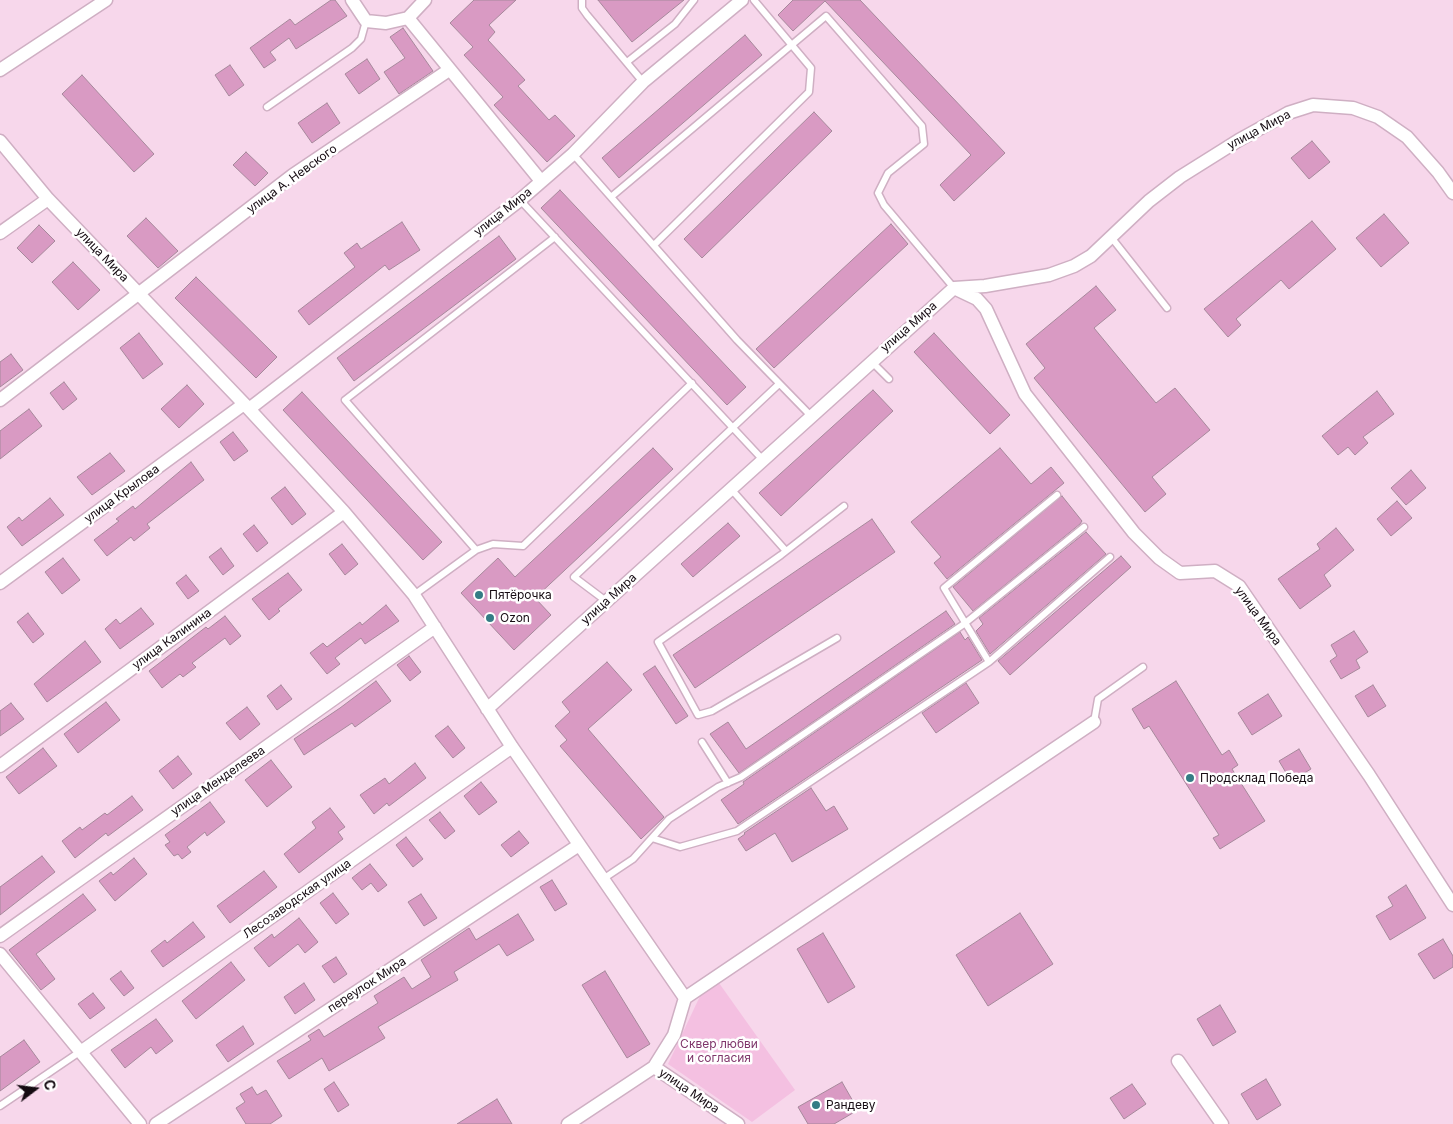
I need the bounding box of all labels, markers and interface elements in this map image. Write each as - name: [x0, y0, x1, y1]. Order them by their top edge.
- street label: улица Мира: [1225, 107, 1293, 153]
- street label: улица А. Невского: [244, 141, 340, 217]
- street label: улица Мира: [471, 185, 535, 239]
- street label: улица Мира: [73, 225, 131, 285]
- street label: улица Мира: [878, 299, 940, 355]
- street label: улица Крылова: [82, 462, 162, 526]
- street label: улица Мира: [578, 570, 640, 628]
- street label: улица Мира: [1232, 584, 1284, 648]
- place label: Пятёрочка: [489, 588, 552, 602]
- marker: Пятёрочка: [473, 589, 485, 601]
- street label: улица Калинина: [130, 605, 214, 673]
- place label: Ozon: [500, 611, 530, 625]
- marker: Ozon: [484, 612, 496, 624]
- street label: улица Менделеева: [168, 743, 268, 819]
- place label: Продсклад Победа: [1200, 771, 1313, 785]
- marker: Продсклад Победа: [1184, 772, 1196, 784]
- street label: Лесозаводская улица: [240, 856, 354, 942]
- street label: переулок Мира: [325, 954, 409, 1016]
- park label: Сквер любви и согласия: [680, 1037, 758, 1065]
- north arrow: [10, 1064, 60, 1114]
- street label: улица Мира: [656, 1066, 722, 1116]
- text: С: [40, 1078, 60, 1092]
- place label: Рандеву: [826, 1098, 876, 1112]
- marker: Рандеву: [810, 1099, 822, 1111]

